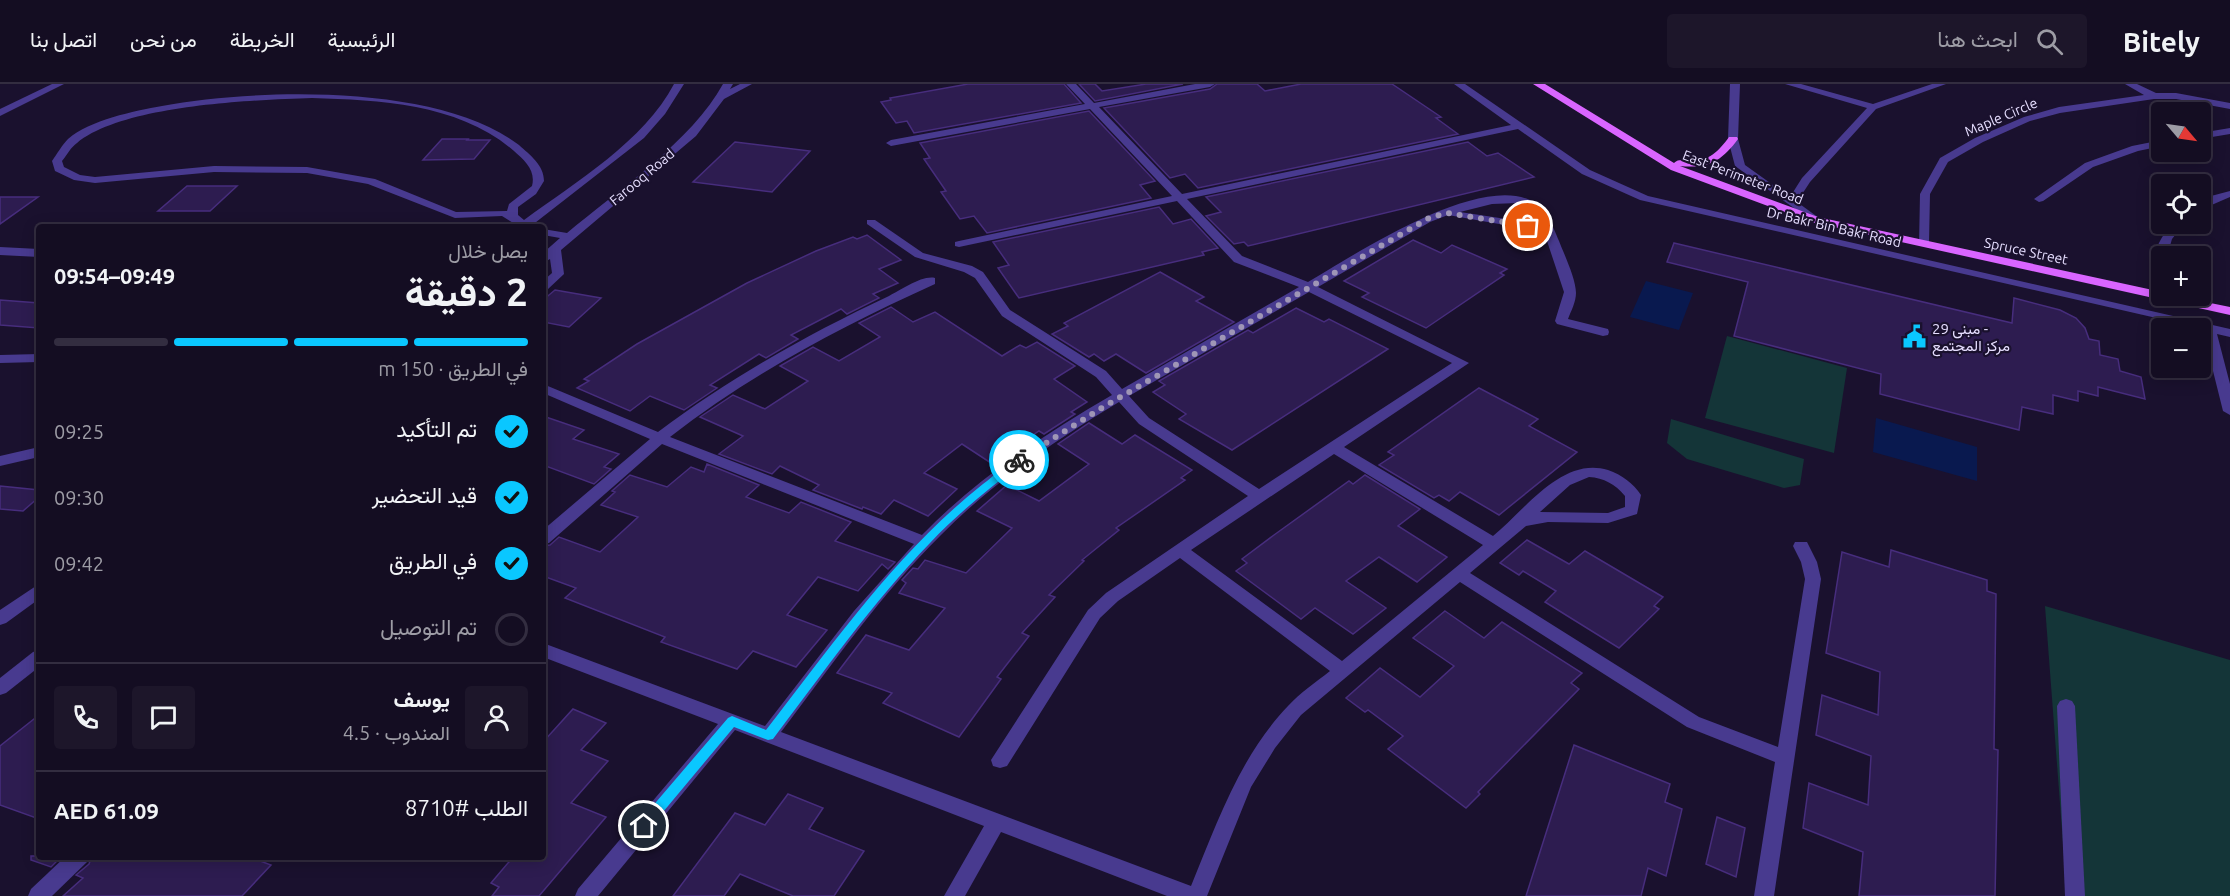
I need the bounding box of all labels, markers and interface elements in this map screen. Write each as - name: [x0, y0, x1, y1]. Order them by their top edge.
- search box: [1667, 14, 2087, 68]
- icon: search: [2033, 25, 2066, 58]
- text: ابحث هنا: [1937, 26, 2018, 51]
- text: Bitely: [2123, 26, 2200, 57]
- text: اتصل بنا: [30, 27, 97, 51]
- text: من نحن: [130, 27, 197, 51]
- text: الخريطة: [230, 27, 295, 51]
- text: الرئيسية: [328, 27, 395, 51]
- street label: Maple Circle: [1962, 95, 2040, 139]
- north arrow: [2151, 102, 2211, 162]
- map controls: [2151, 102, 2211, 378]
- street label: Farooq Road: [606, 145, 678, 209]
- street label: East Perimeter Road: [1680, 147, 1806, 207]
- button: locate: [2151, 174, 2211, 234]
- pin: [1502, 200, 1553, 251]
- street label: Dr Bakr Bin Bakr Road: [1765, 204, 1903, 250]
- icon: bag: [1511, 209, 1544, 242]
- street label: Spruce Street: [1983, 234, 2070, 268]
- text: يصل خلال: [448, 239, 528, 262]
- button: +: [2151, 246, 2211, 306]
- text: 09:49–09:54: [54, 263, 175, 288]
- text: 2 دقيقة: [405, 270, 528, 313]
- button: −: [2151, 318, 2211, 378]
- place label: مبنى 29 - مركز المجتمع: [1932, 320, 2010, 357]
- public building icon: مبنى 29 - مركز المجتمع: [1901, 324, 1927, 350]
- text: في الطريق · 150 m: [378, 357, 528, 380]
- icon: check: [495, 415, 528, 448]
- text: تم التأكيد: [396, 416, 477, 441]
- text: 09:25: [54, 420, 104, 443]
- courier: [989, 430, 1049, 490]
- icon: bike: [1003, 444, 1036, 477]
- icon: check: [495, 481, 528, 514]
- text: قيد التحضير: [372, 482, 477, 507]
- text: 09:30: [54, 486, 104, 509]
- icon: check: [495, 547, 528, 580]
- text: في الطريق: [389, 548, 477, 573]
- text: 09:42: [54, 552, 104, 575]
- text: تم التوصيل: [380, 614, 477, 639]
- button: phone: [54, 686, 117, 749]
- button: chat: [132, 686, 195, 749]
- text: يوسف: [394, 686, 450, 711]
- button: person: [465, 686, 528, 749]
- text: المندوب · 4.5: [343, 721, 450, 744]
- text: الطلب #8710: [405, 795, 528, 820]
- text: AED 61.09: [54, 798, 159, 823]
- pin: [618, 800, 669, 851]
- icon: home: [627, 809, 660, 842]

